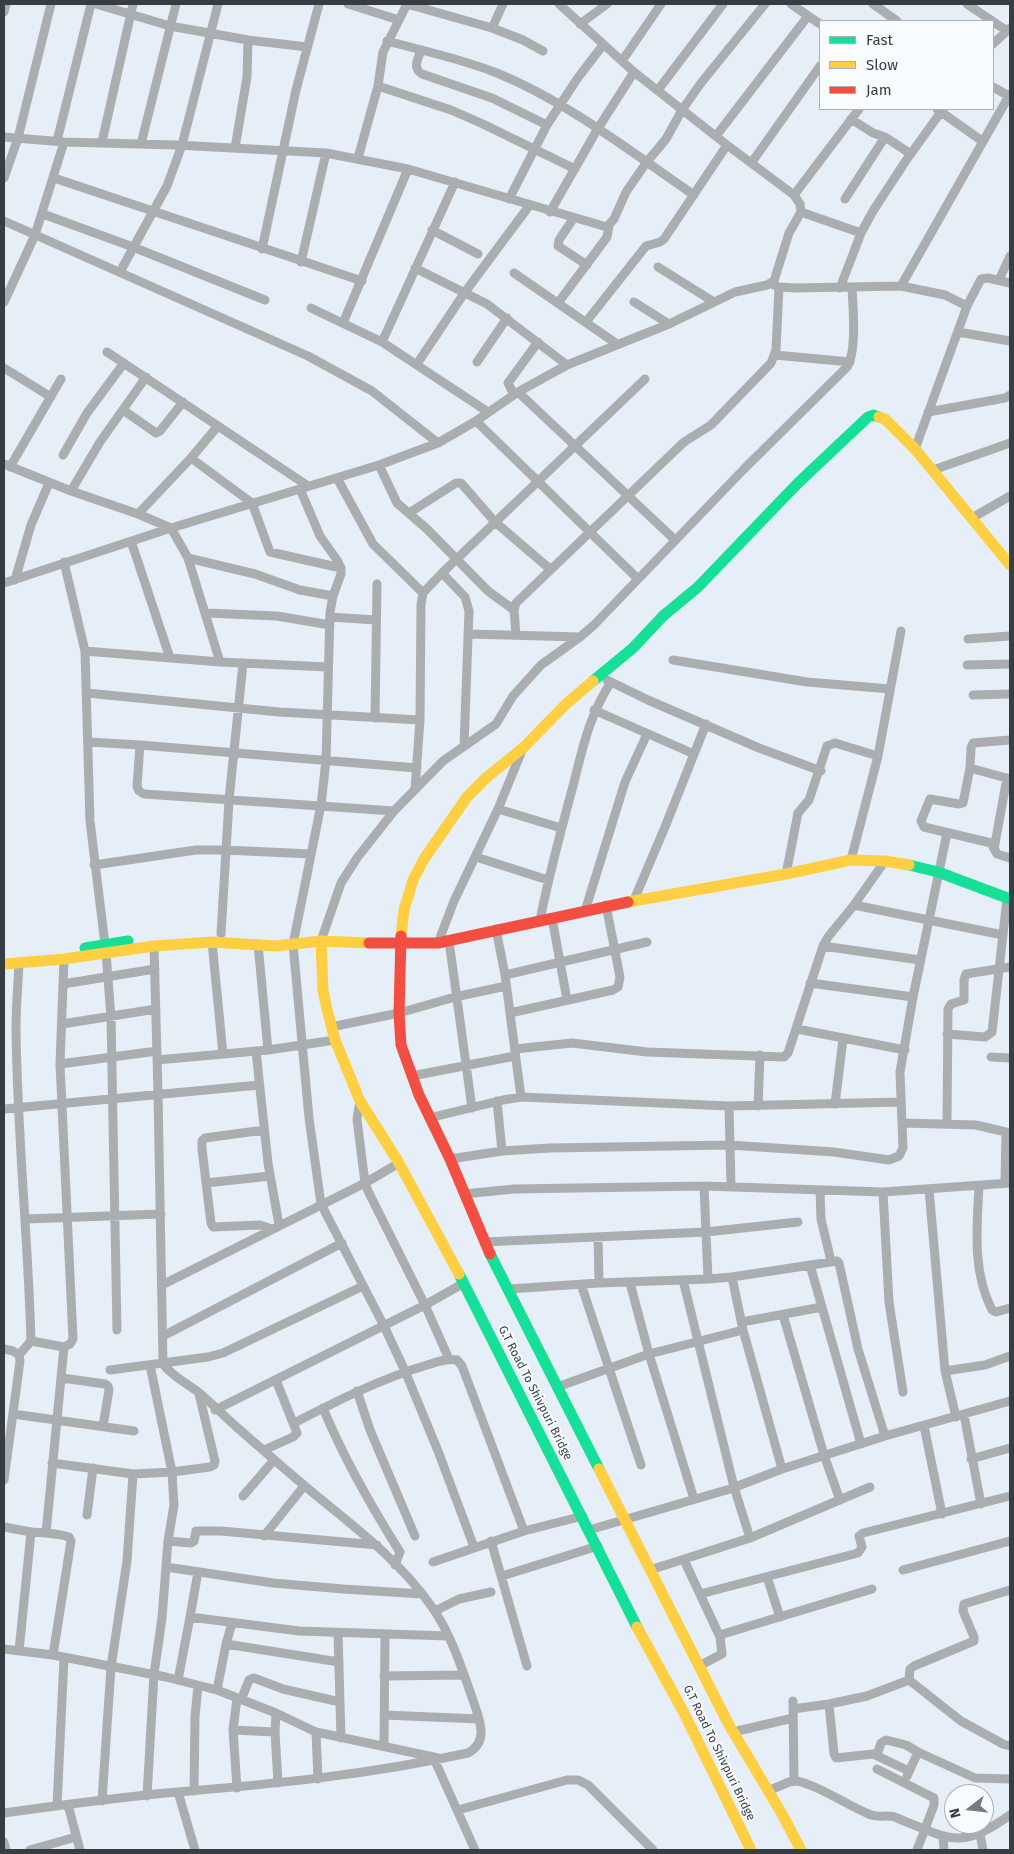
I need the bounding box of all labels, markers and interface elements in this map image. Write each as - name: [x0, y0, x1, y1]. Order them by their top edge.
- legend: [819, 20, 994, 110]
- text: Fast: [866, 31, 893, 49]
- text: Slow: [866, 56, 898, 74]
- text: Jam: [866, 81, 892, 99]
- street label: G.T Road To Shivpuri Bridge: [495, 1323, 575, 1463]
- street label: G.T Road To Shivpuri Bridge: [680, 1683, 758, 1823]
- north arrow: [944, 1784, 994, 1834]
- text: N: [946, 1806, 965, 1820]

